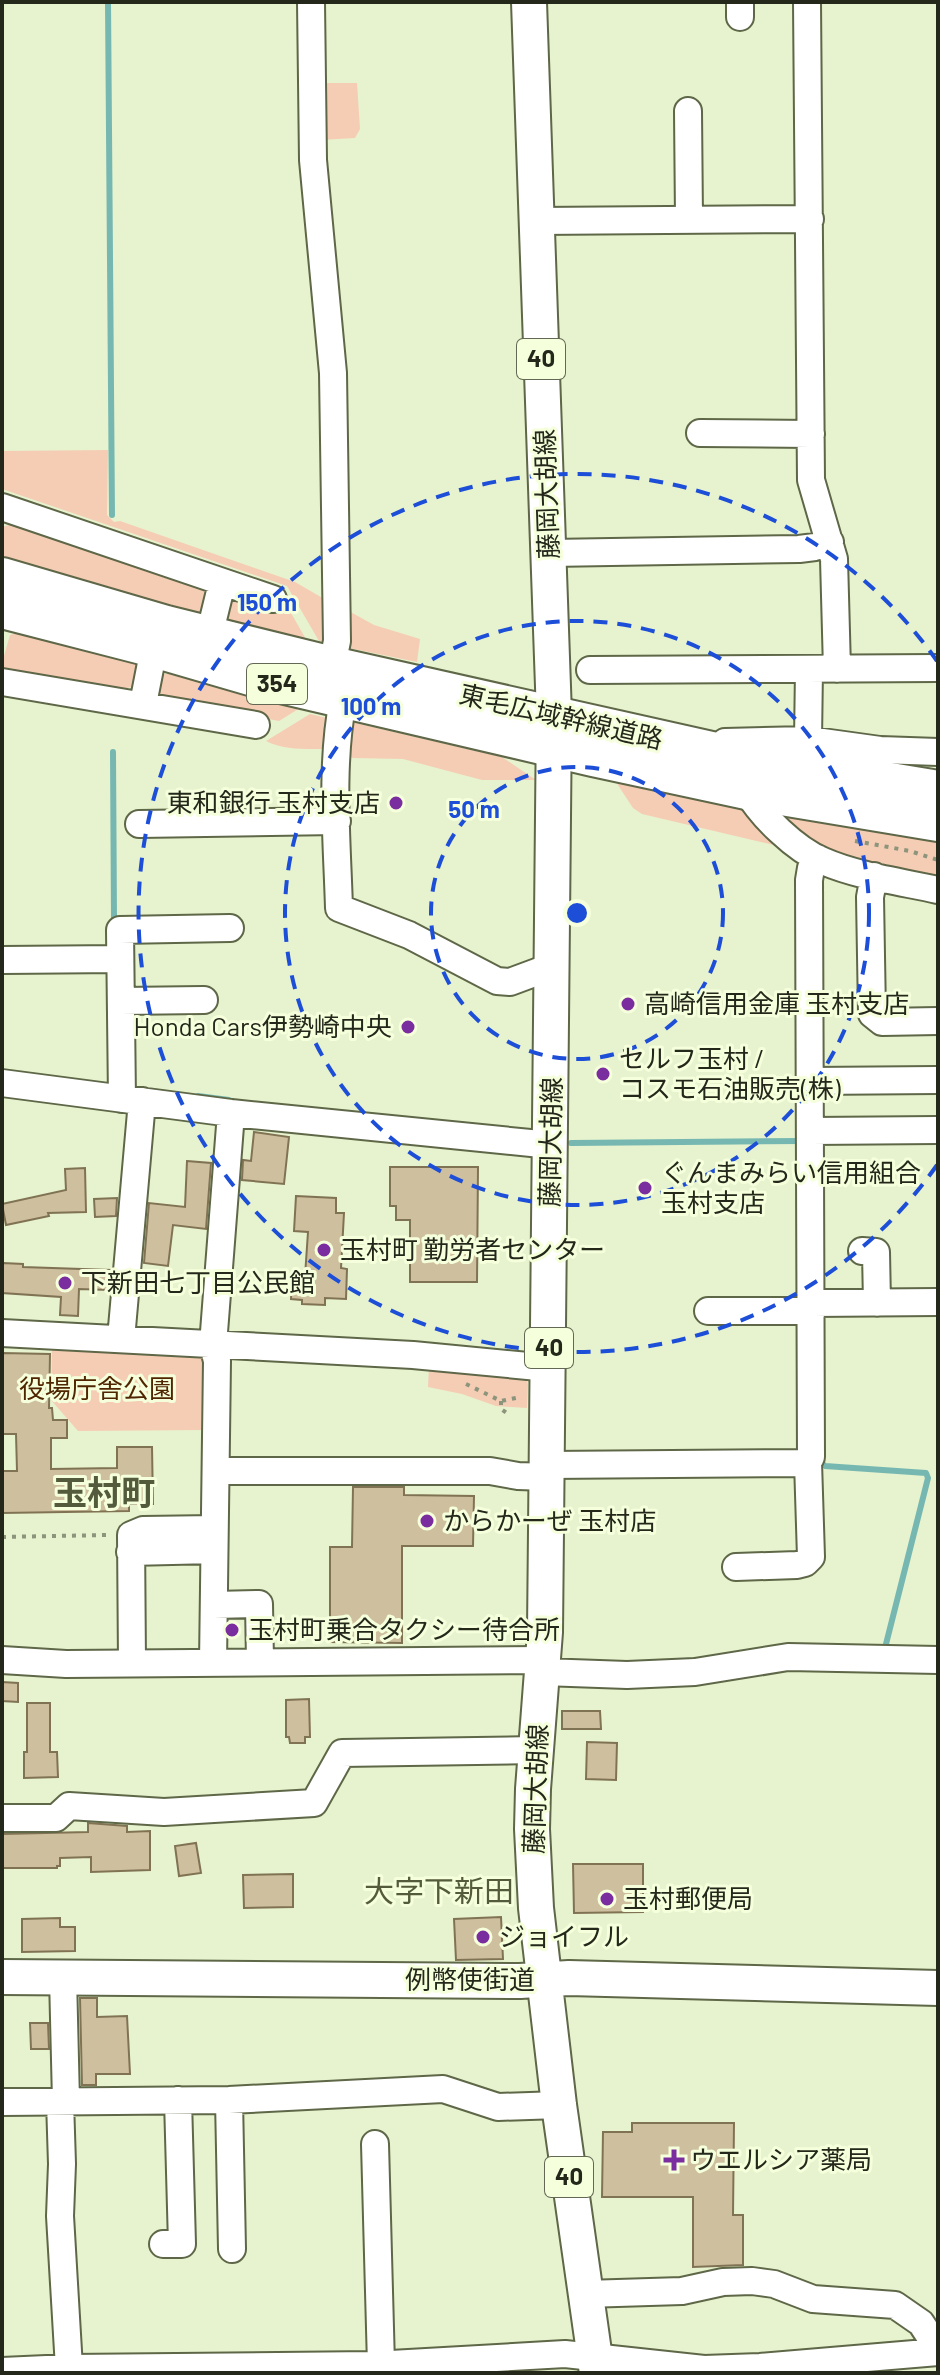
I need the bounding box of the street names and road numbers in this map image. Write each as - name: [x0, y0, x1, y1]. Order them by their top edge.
- road number: 40: [517, 339, 565, 379]
- street label: 藤岡大胡線: [528, 429, 563, 560]
- road number: 354: [247, 664, 307, 704]
- street label: 東毛広域幹線道路: [457, 677, 666, 754]
- street label: 藤岡大胡線: [533, 1077, 566, 1207]
- road number: 40: [525, 1328, 573, 1368]
- street label: 藤岡大胡線: [517, 1723, 552, 1854]
- street label: 例幣使街道: [405, 1963, 535, 1994]
- road number: 40: [545, 2157, 593, 2197]

